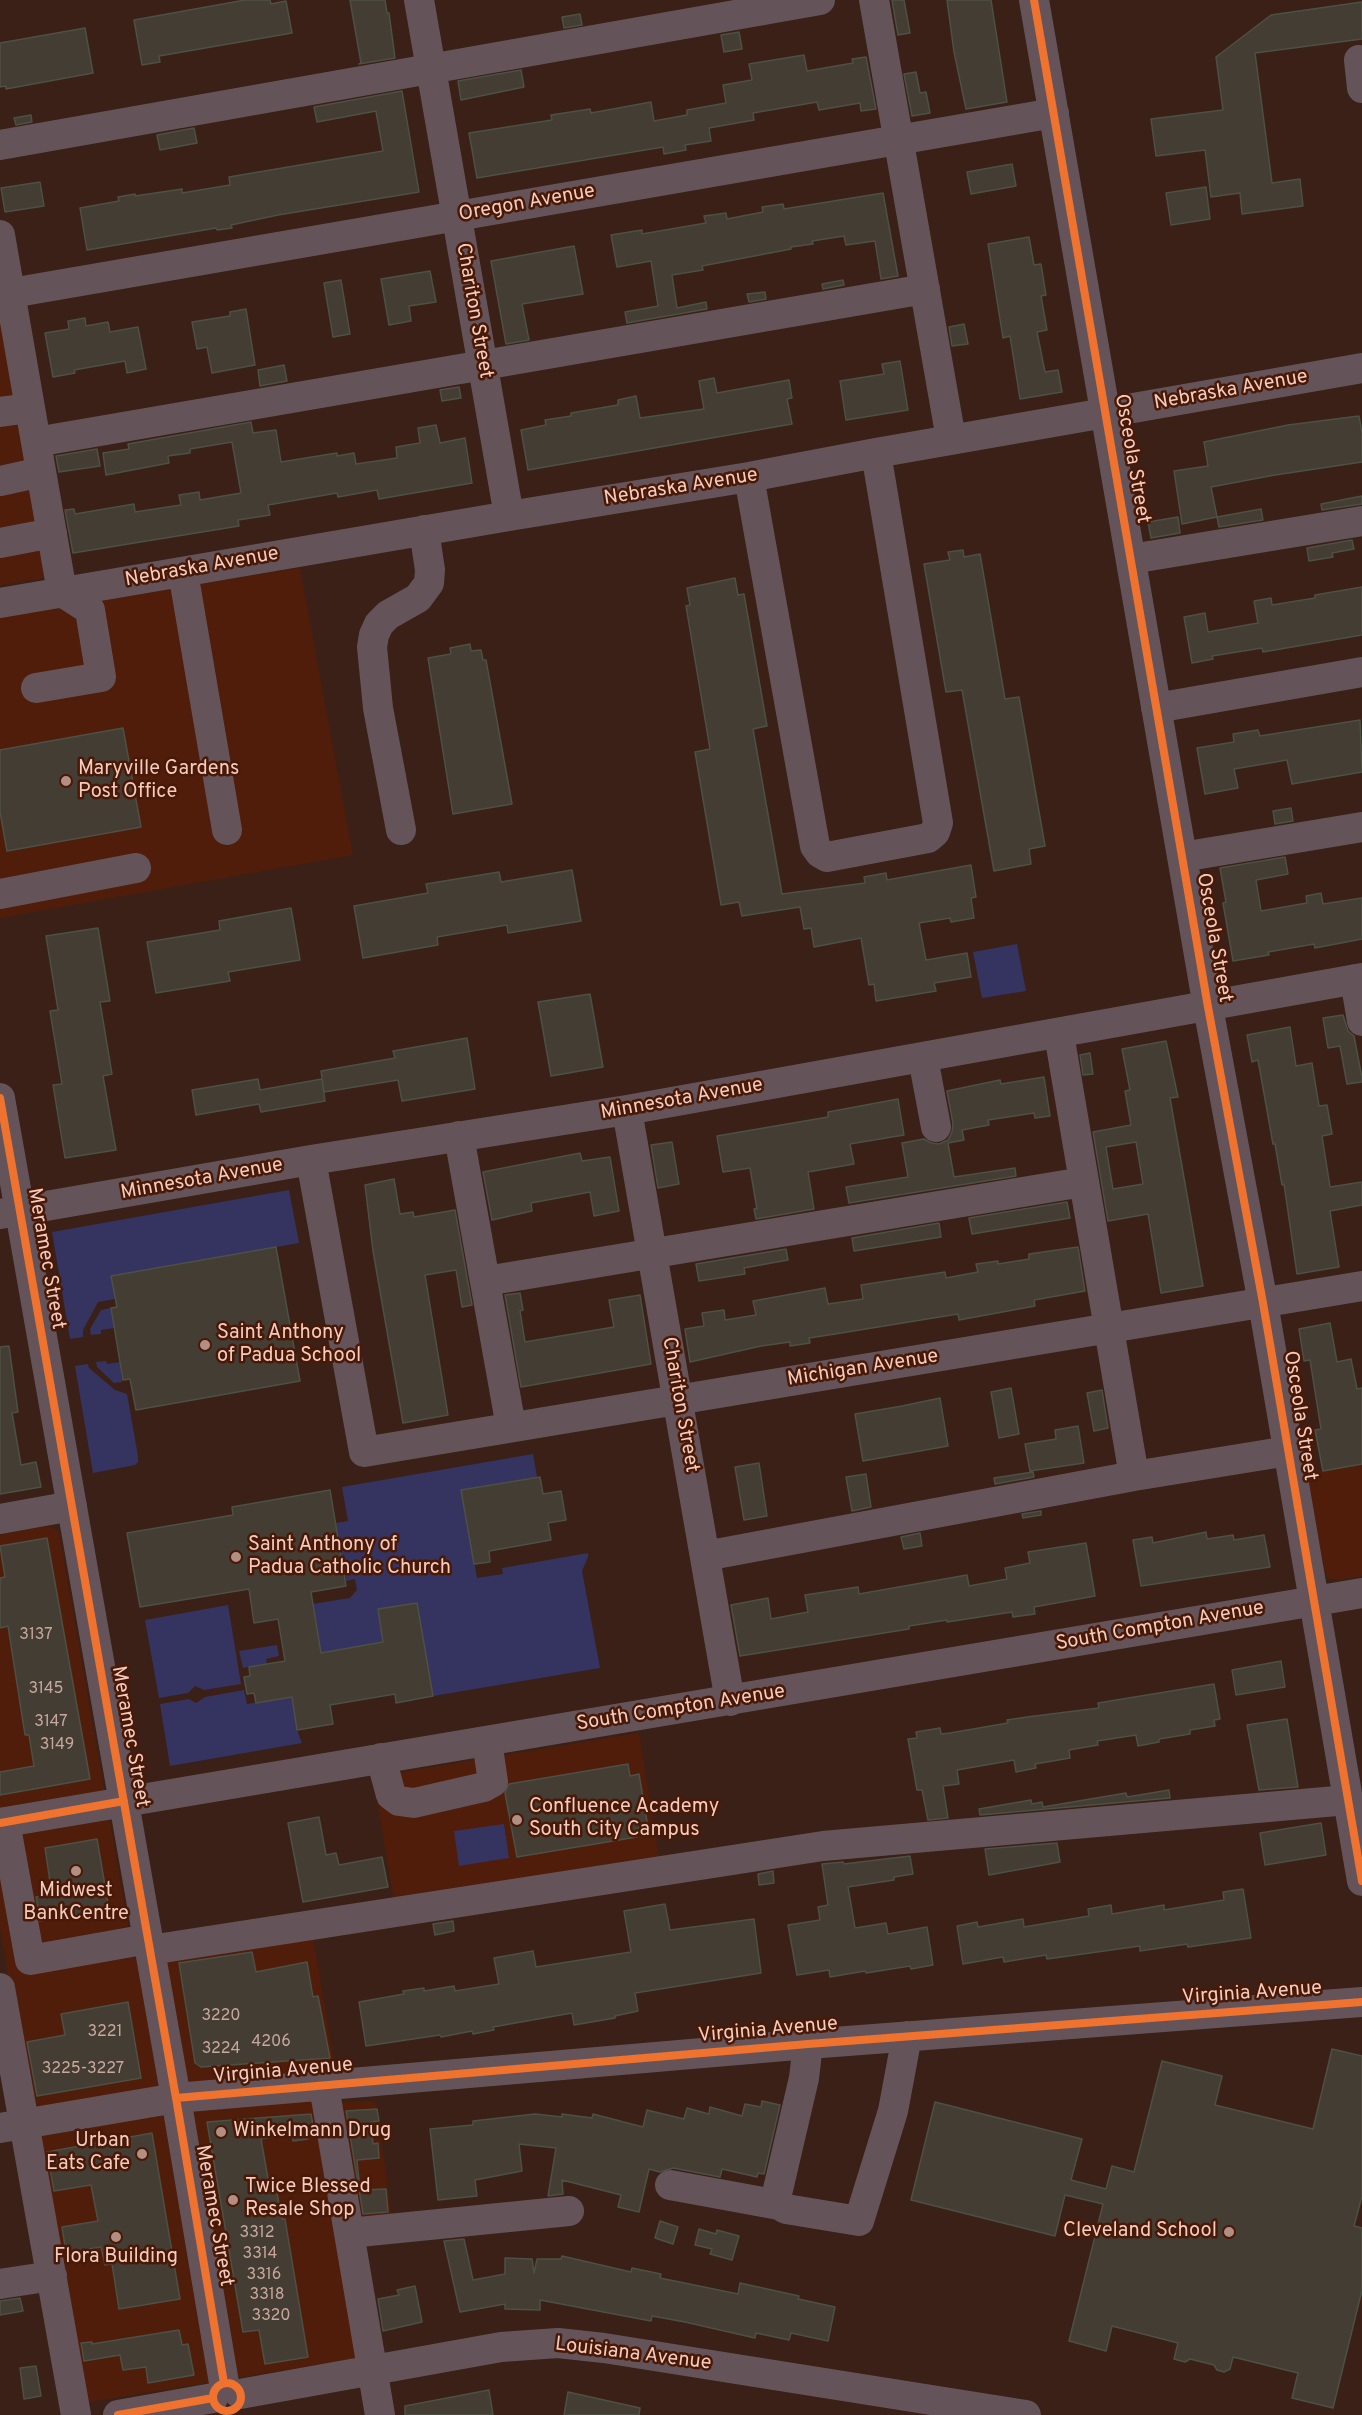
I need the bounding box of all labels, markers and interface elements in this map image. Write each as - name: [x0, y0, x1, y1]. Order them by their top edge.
- street label: Oregon Avenue: [457, 180, 597, 228]
- street label: Chariton Street: [449, 241, 497, 381]
- street label: Nebraska Avenue: [1152, 366, 1310, 416]
- street label: Osceola Street: [1108, 392, 1154, 526]
- street label: Nebraska Avenue: [602, 464, 760, 512]
- street label: Nebraska Avenue: [123, 543, 281, 593]
- place label: Maryville Gardens Post Office: [78, 758, 239, 805]
- marker: Maryville Gardens Post Office: [59, 774, 73, 788]
- street label: Osceola Street: [1190, 871, 1236, 1005]
- street label: Minnesota Avenue: [599, 1074, 765, 1126]
- street label: Minnesota Avenue: [119, 1154, 285, 1206]
- street label: Meramec Street: [21, 1186, 69, 1332]
- place label: Saint Anthony of Padua School: [217, 1322, 361, 1369]
- street label: Chariton Street: [655, 1335, 703, 1475]
- marker: Saint Anthony of Padua School: [198, 1338, 212, 1352]
- street label: Michigan Avenue: [786, 1345, 940, 1393]
- street label: Osceola Street: [1277, 1349, 1321, 1483]
- place label: Saint Anthony of Padua Catholic Church: [248, 1534, 451, 1581]
- marker: Saint Anthony of Padua Catholic Church: [229, 1550, 243, 1564]
- street label: South Compton Avenue: [1054, 1597, 1266, 1657]
- house number: 3137: [19, 1626, 53, 1646]
- street label: Meramec Street: [105, 1664, 153, 1810]
- house number: 3145: [28, 1680, 64, 1700]
- street label: South Compton Avenue: [575, 1681, 787, 1737]
- house number: 3147: [34, 1713, 68, 1733]
- house number: 3149: [40, 1736, 74, 1756]
- place label: Confluence Academy South City Campus: [529, 1796, 719, 1843]
- marker: Confluence Academy South City Campus: [510, 1813, 524, 1827]
- marker: Midwest BankCentre: [69, 1864, 83, 1878]
- place label: Midwest BankCentre: [23, 1880, 129, 1927]
- street label: Virginia Avenue: [1181, 1977, 1323, 2011]
- house number: 3220: [201, 2007, 241, 2027]
- street label: Virginia Avenue: [697, 2013, 839, 2049]
- house number: 3221: [88, 2023, 122, 2043]
- house number: 4206: [251, 2033, 291, 2053]
- house number: 3224: [202, 2040, 240, 2060]
- street label: Virginia Avenue: [212, 2054, 354, 2090]
- house number: 3225-3227: [42, 2060, 124, 2080]
- place label: Winkelmann Drug: [233, 2120, 391, 2144]
- marker: Winkelmann Drug: [214, 2125, 228, 2139]
- place label: Urban Eats Cafe: [46, 2130, 130, 2177]
- street label: Meramec Street: [189, 2143, 237, 2289]
- marker: Urban Eats Cafe: [135, 2147, 149, 2161]
- place label: Twice Blessed Resale Shop: [245, 2176, 371, 2223]
- marker: Twice Blessed Resale Shop: [226, 2193, 240, 2207]
- place label: Cleveland School: [1063, 2220, 1217, 2244]
- house number: 3312: [240, 2224, 274, 2244]
- marker: Cleveland School: [1222, 2225, 1236, 2239]
- marker: Flora Building: [109, 2230, 123, 2244]
- house number: 3314: [243, 2245, 277, 2265]
- place label: Flora Building: [54, 2246, 178, 2270]
- house number: 3316: [247, 2266, 281, 2286]
- house number: 3318: [250, 2286, 284, 2306]
- house number: 3320: [251, 2307, 291, 2327]
- street label: Louisiana Avenue: [553, 2334, 713, 2376]

